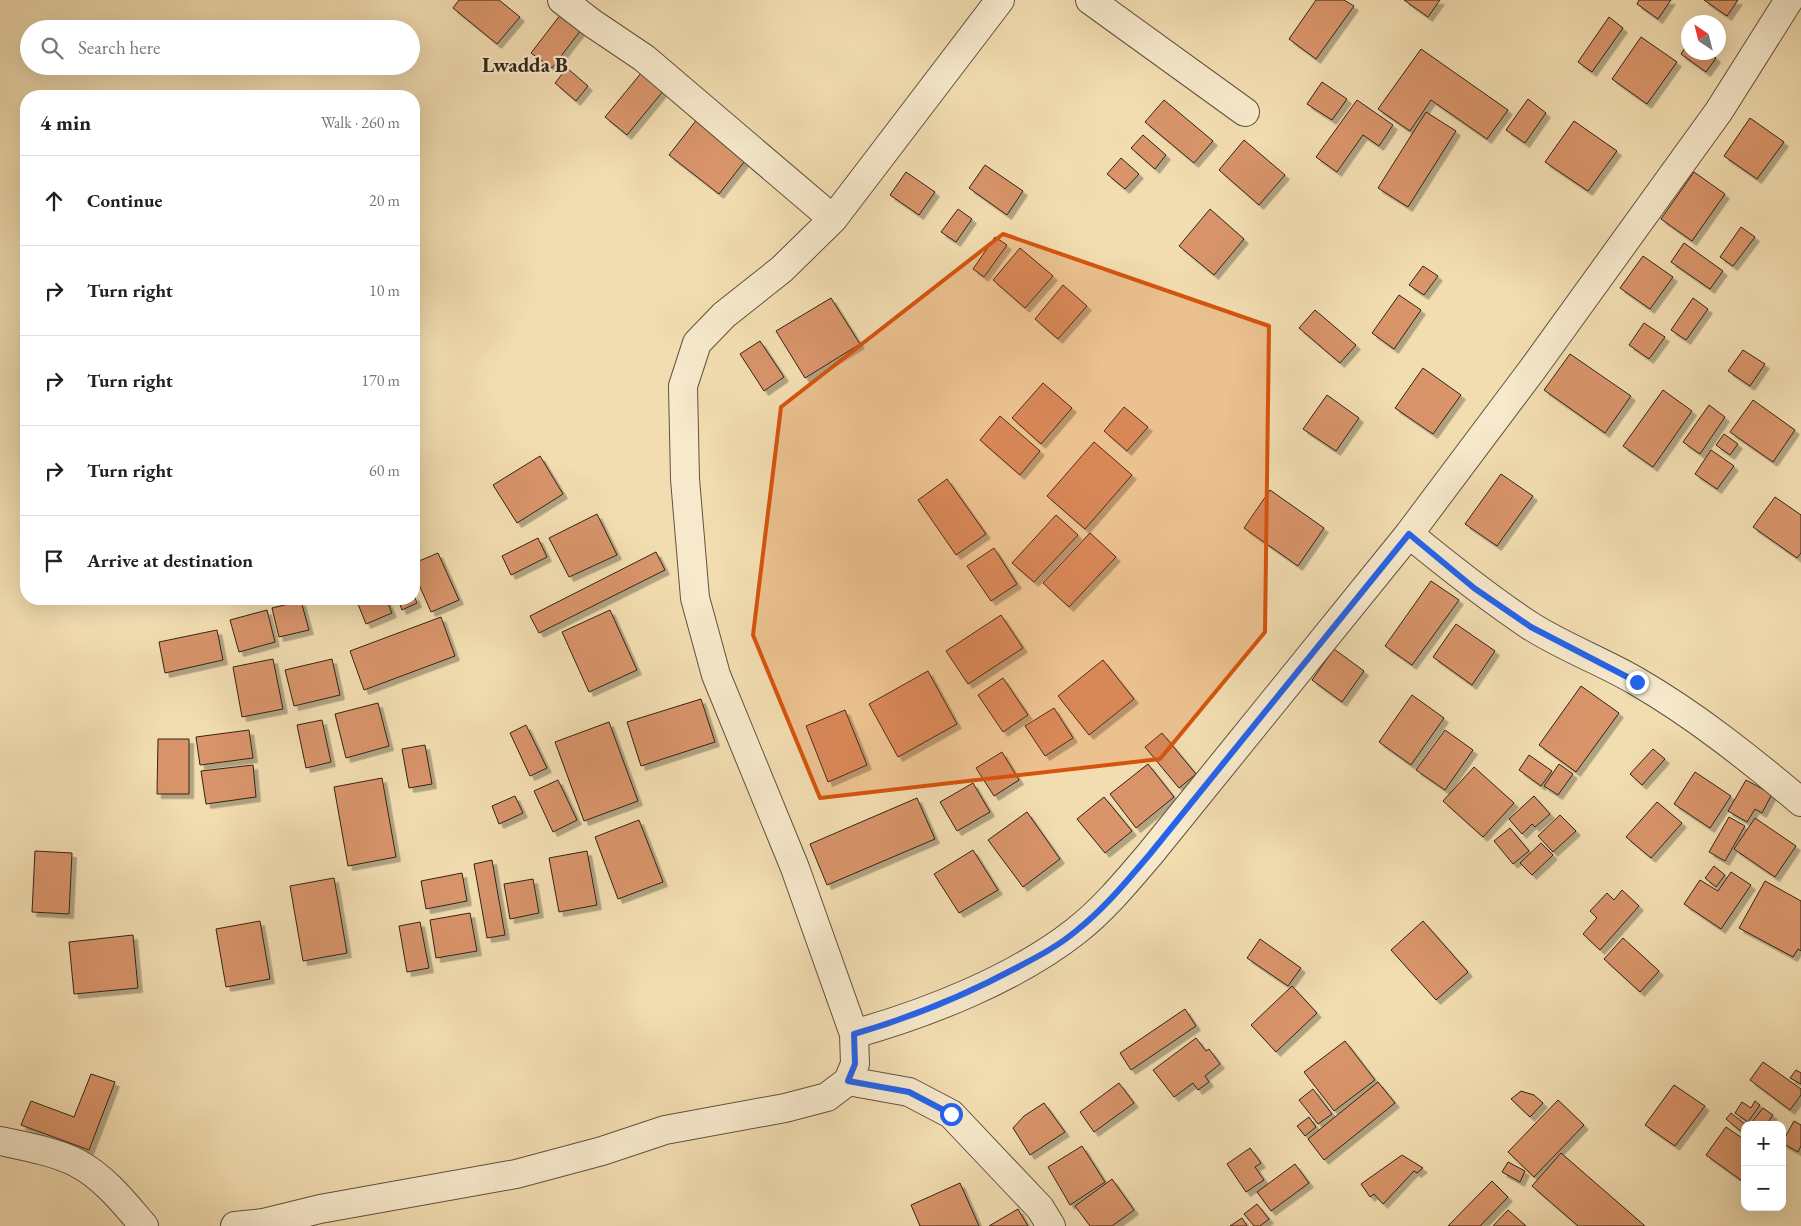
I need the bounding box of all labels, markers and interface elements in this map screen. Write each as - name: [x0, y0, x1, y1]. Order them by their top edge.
- north arrow: [1681, 15, 1726, 60]
- search box: [20, 20, 420, 75]
- icon: search: [38, 34, 66, 62]
- text: Search here: [78, 35, 160, 60]
- district label: Lwadda B: [482, 51, 568, 78]
- text: 4 min: [40, 109, 91, 136]
- text: Walk · 260 m: [321, 112, 400, 133]
- icon: ahead: [40, 187, 68, 215]
- text: Continue: [87, 188, 162, 213]
- text: 20 m: [369, 190, 400, 211]
- icon: right: [40, 277, 68, 305]
- text: Turn right: [87, 278, 173, 303]
- text: 10 m: [369, 280, 400, 301]
- icon: right: [40, 367, 68, 395]
- text: Turn right: [87, 368, 173, 393]
- text: 170 m: [361, 370, 400, 391]
- icon: right: [40, 457, 68, 485]
- text: Turn right: [87, 458, 173, 483]
- text: 60 m: [369, 460, 400, 481]
- icon: arrive: [40, 547, 68, 575]
- text: Arrive at destination: [87, 548, 253, 573]
- route end: [1626, 671, 1649, 694]
- route start: [940, 1103, 963, 1126]
- map controls: [1741, 1121, 1786, 1211]
- button: +: [1741, 1121, 1786, 1166]
- button: −: [1741, 1166, 1786, 1211]

